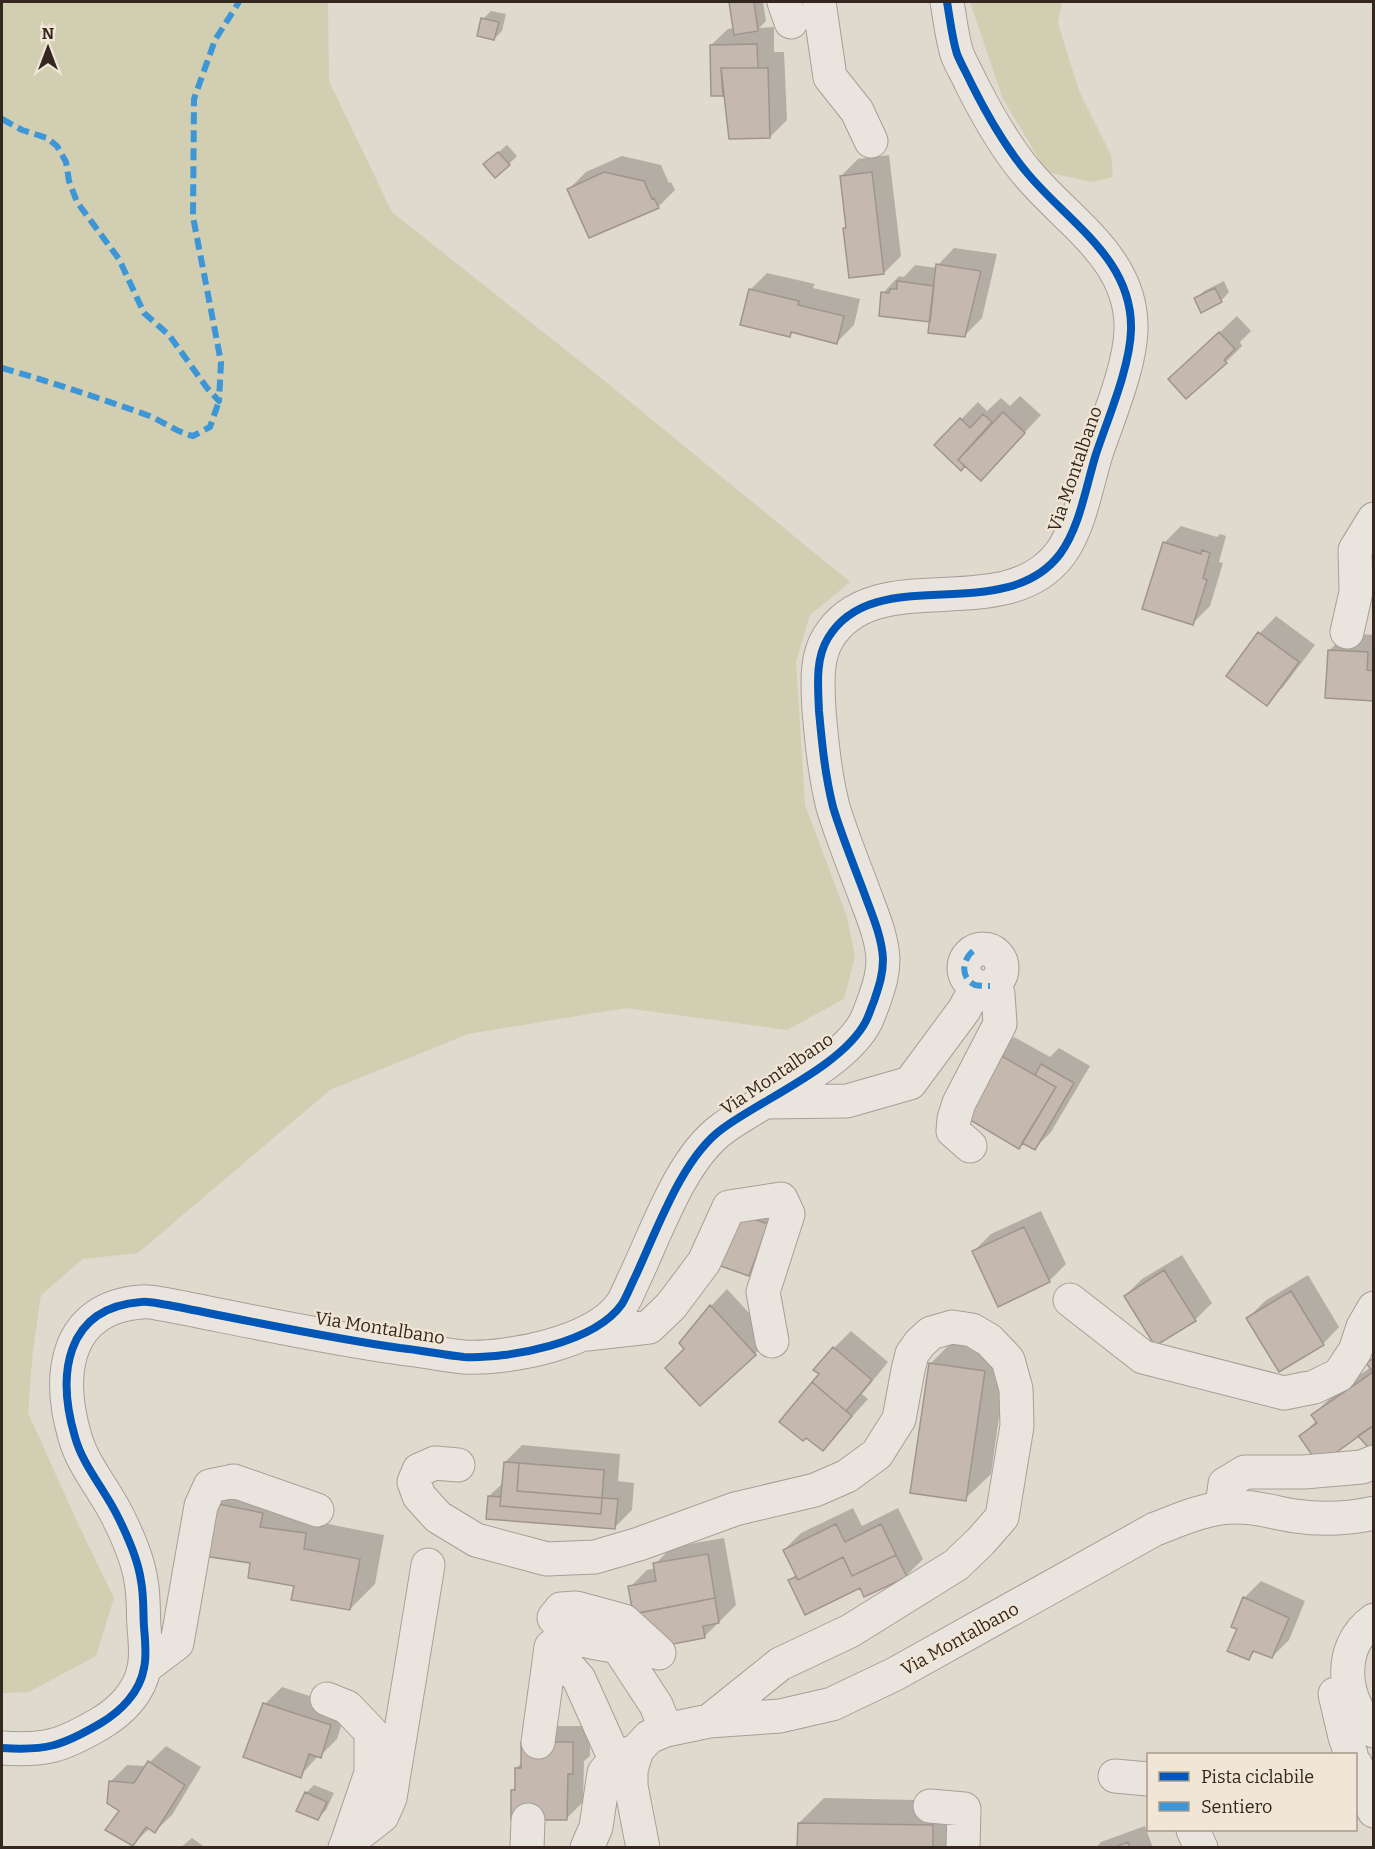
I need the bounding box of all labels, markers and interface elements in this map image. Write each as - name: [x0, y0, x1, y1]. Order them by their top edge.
- north arrow: [18, 18, 78, 78]
- text: N: [42, 24, 54, 43]
- street label: Via Montalbano: [1043, 403, 1107, 535]
- street label: Via Montalbano: [717, 1028, 837, 1120]
- street label: Via Montalbano: [314, 1307, 446, 1349]
- street label: Via Montalbano: [897, 1598, 1023, 1680]
- legend: [1147, 1753, 1357, 1831]
- text: Pista ciclabile: [1201, 1766, 1314, 1788]
- text: Sentiero: [1201, 1796, 1272, 1818]

